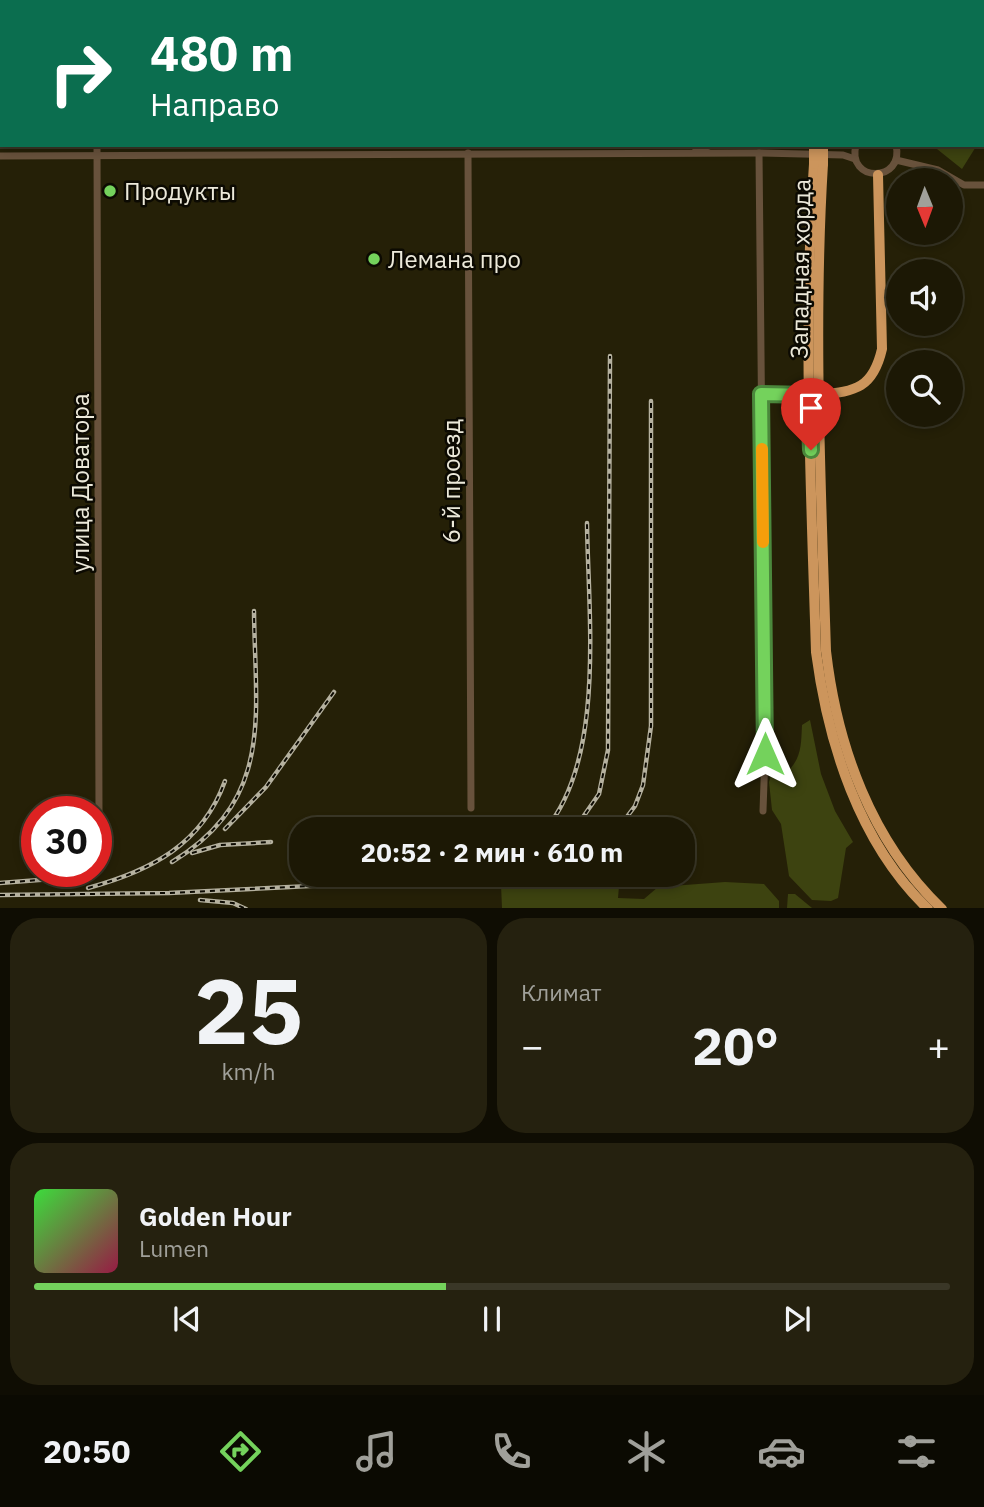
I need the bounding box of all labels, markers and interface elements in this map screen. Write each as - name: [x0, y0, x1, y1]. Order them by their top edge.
- text: 480 m: [150, 21, 294, 84]
- icon: right: [35, 28, 126, 119]
- text: Направо: [150, 83, 279, 125]
- north arrow: [886, 168, 962, 245]
- map controls: [886, 168, 963, 427]
- place label: Продукты: [124, 175, 236, 207]
- street label: Западная хорда: [782, 178, 818, 359]
- marker: Продукты: [102, 183, 118, 199]
- place label: Лемана про: [388, 243, 521, 275]
- marker: Лемана про: [366, 251, 382, 267]
- button: sound: [886, 259, 963, 336]
- button: search: [886, 350, 963, 427]
- pin: [781, 378, 841, 450]
- icon: arrive: [792, 389, 830, 427]
- street label: улица Доватора: [64, 393, 96, 573]
- street label: 6-й проезд: [435, 419, 467, 543]
- position arrow: [728, 717, 802, 791]
- speed limit sign: 30: [21, 796, 112, 887]
- text: 20:52 · 2 мин · 610 m: [361, 835, 623, 869]
- text: 25: [194, 951, 303, 1069]
- text: Климат: [521, 977, 602, 1007]
- text: 20°: [692, 1012, 779, 1079]
- text: −: [521, 1021, 544, 1070]
- text: +: [927, 1021, 950, 1070]
- text: km/h: [221, 1056, 276, 1086]
- text: Golden Hour: [139, 1199, 292, 1233]
- text: Lumen: [139, 1233, 209, 1263]
- icon: previous: [168, 1300, 206, 1338]
- icon: pause: [473, 1300, 511, 1338]
- icon: next: [778, 1300, 816, 1338]
- icon: directions: [216, 1427, 265, 1476]
- icon: music: [352, 1427, 401, 1476]
- icon: phone: [487, 1427, 536, 1476]
- icon: climate: [622, 1427, 671, 1476]
- icon: car: [757, 1427, 806, 1476]
- icon: filters: [892, 1427, 941, 1476]
- text: 20:50: [43, 1430, 130, 1472]

